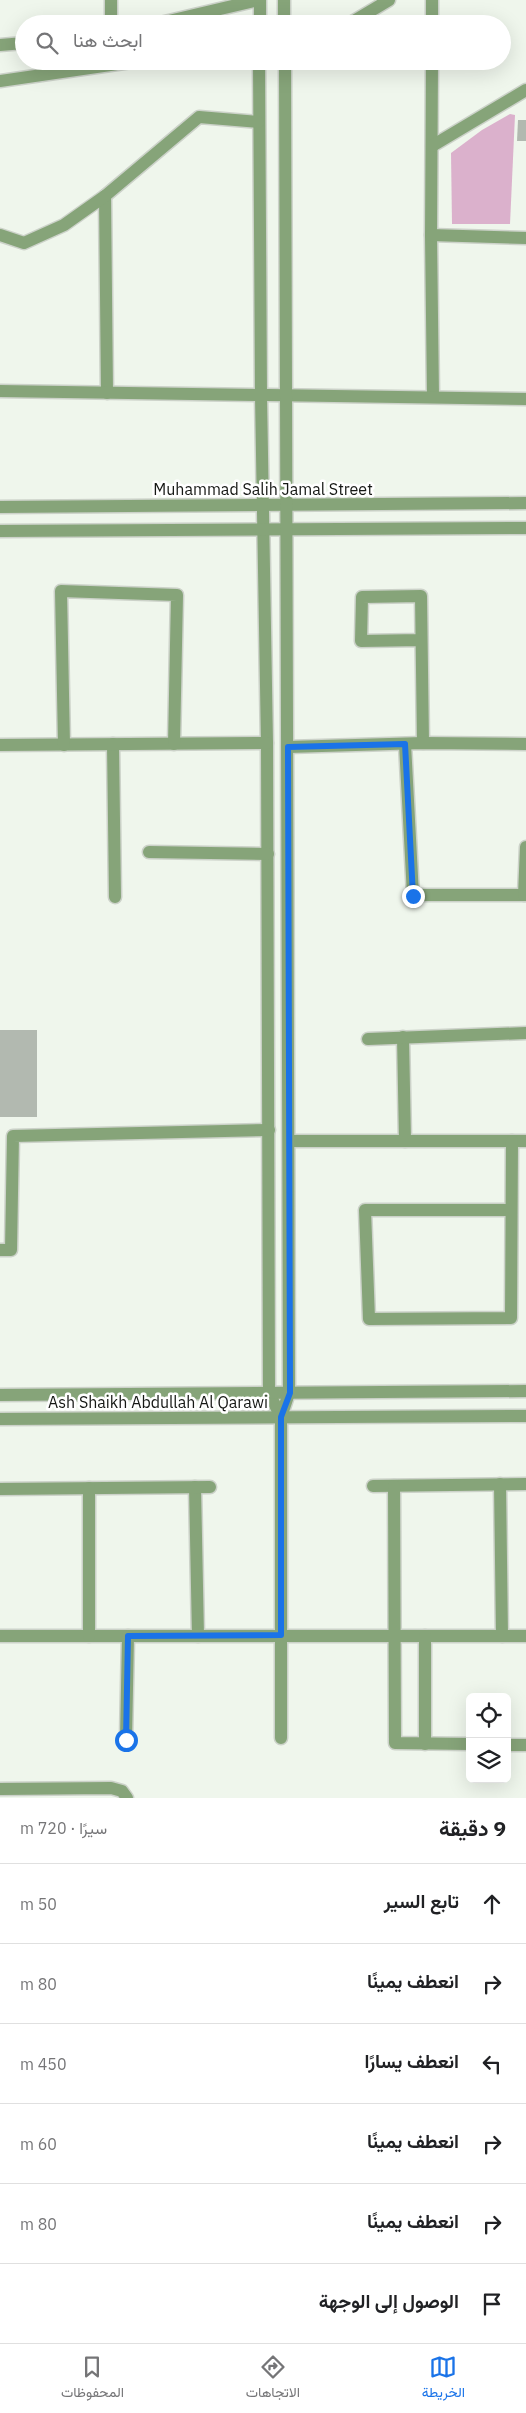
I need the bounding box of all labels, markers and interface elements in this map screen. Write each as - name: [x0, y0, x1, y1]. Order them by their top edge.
- search box: [15, 15, 511, 70]
- text: ابحث هنا: [73, 28, 143, 52]
- icon: search: [33, 29, 61, 57]
- street label: Muhammad Salih Jamal Street: [153, 479, 373, 499]
- route end: [402, 885, 425, 908]
- street label: Ash Shaikh Abdullah Al Qarawi: [48, 1392, 268, 1412]
- map controls: [466, 1693, 511, 1783]
- button: locate: [466, 1693, 511, 1738]
- route start: [115, 1729, 138, 1752]
- button: layers: [466, 1738, 511, 1783]
- text: 9 دقيقة: [439, 1814, 506, 1842]
- text: سيرًا · 720 m: [20, 1818, 107, 1838]
- text: تابع السير: [384, 1889, 459, 1913]
- icon: ahead: [478, 1890, 506, 1918]
- text: 50 m: [20, 1894, 57, 1914]
- text: انعطف يمينًا: [367, 1969, 459, 1993]
- icon: right: [478, 1970, 506, 1998]
- text: 80 m: [20, 1974, 57, 1994]
- text: انعطف يسارًا: [365, 2049, 459, 2073]
- icon: left: [478, 2050, 506, 2078]
- text: 450 m: [20, 2054, 67, 2074]
- text: انعطف يمينًا: [367, 2129, 459, 2153]
- icon: right: [478, 2130, 506, 2158]
- text: 60 m: [20, 2134, 57, 2154]
- text: انعطف يمينًا: [367, 2209, 459, 2233]
- icon: right: [478, 2210, 506, 2238]
- text: 80 m: [20, 2214, 57, 2234]
- text: الوصول إلى الوجهة: [319, 2289, 459, 2313]
- icon: arrive: [478, 2290, 506, 2318]
- tab: المحفوظات: [61, 2353, 124, 2405]
- tab: الاتجاهات: [246, 2353, 300, 2405]
- tab: الخريطة: [422, 2353, 465, 2405]

